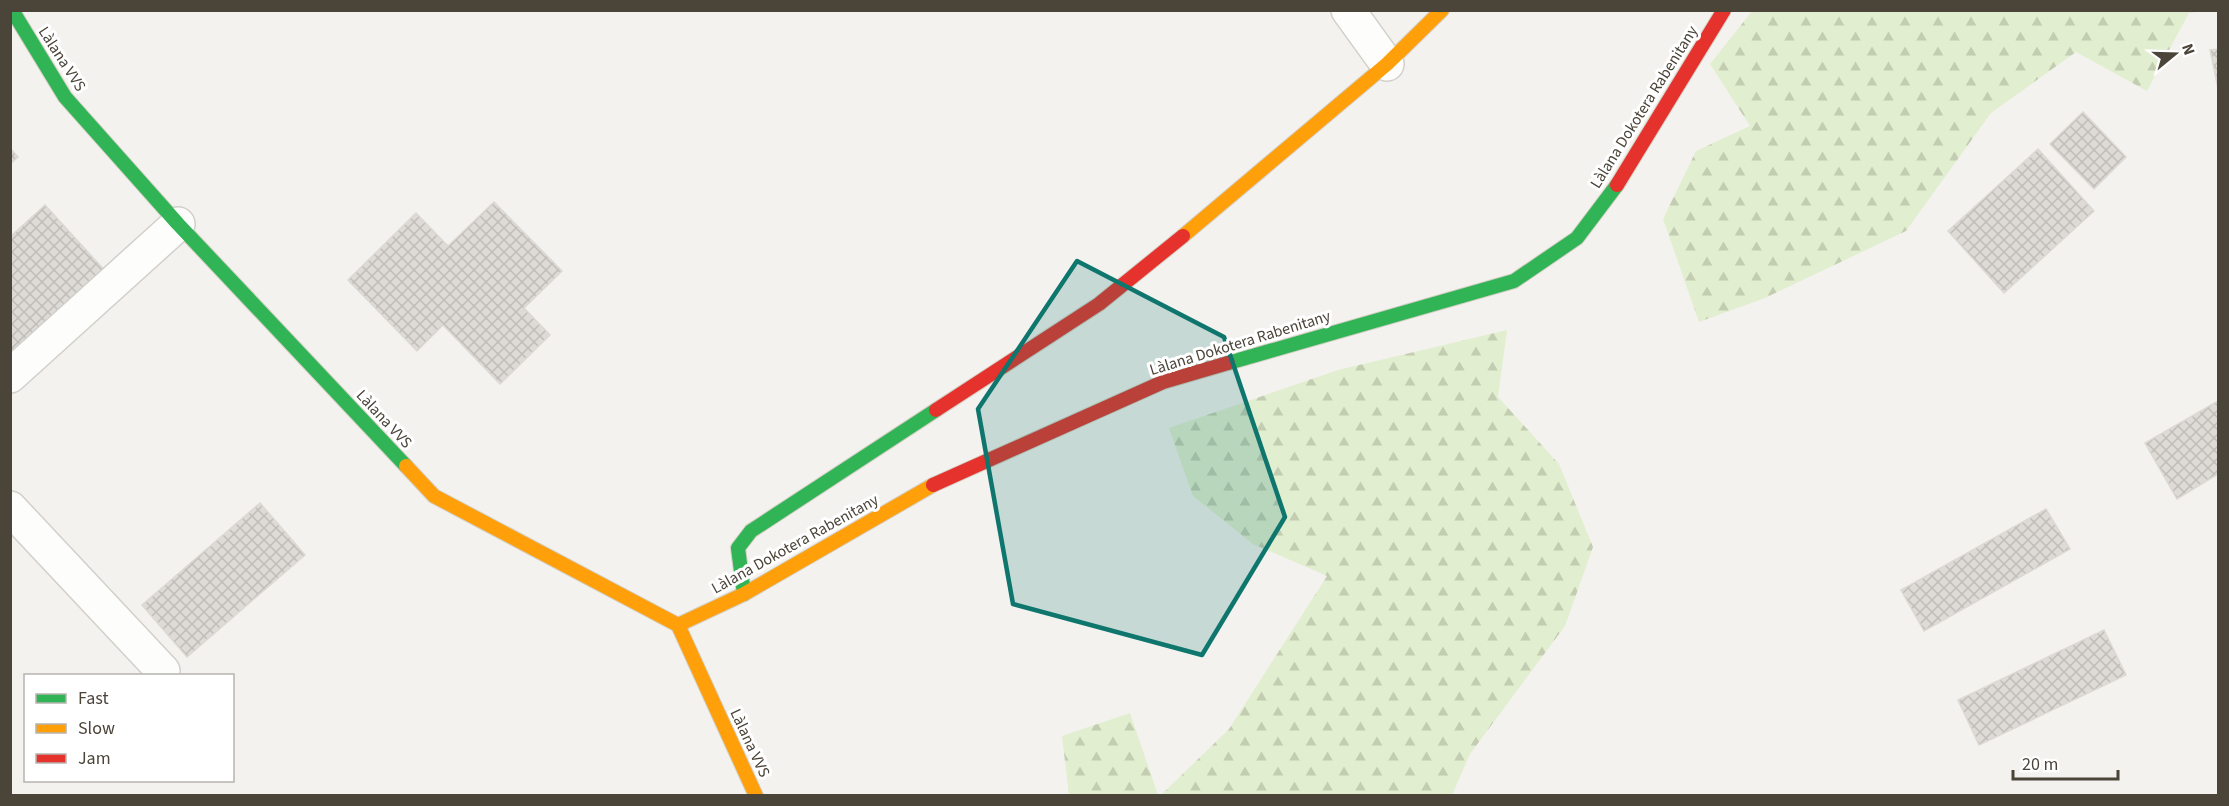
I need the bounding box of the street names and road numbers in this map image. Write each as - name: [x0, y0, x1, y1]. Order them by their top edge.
- street label: Làlana Dokotera Rabenitany: [1585, 21, 1703, 193]
- street label: Làlana VVS: [33, 22, 91, 96]
- street label: Làlana Dokotera Rabenitany: [1147, 305, 1334, 381]
- street label: Làlana VVS: [351, 385, 417, 453]
- street label: Làlana Dokotera Rabenitany: [707, 489, 883, 599]
- street label: Làlana VVS: [725, 705, 775, 781]

